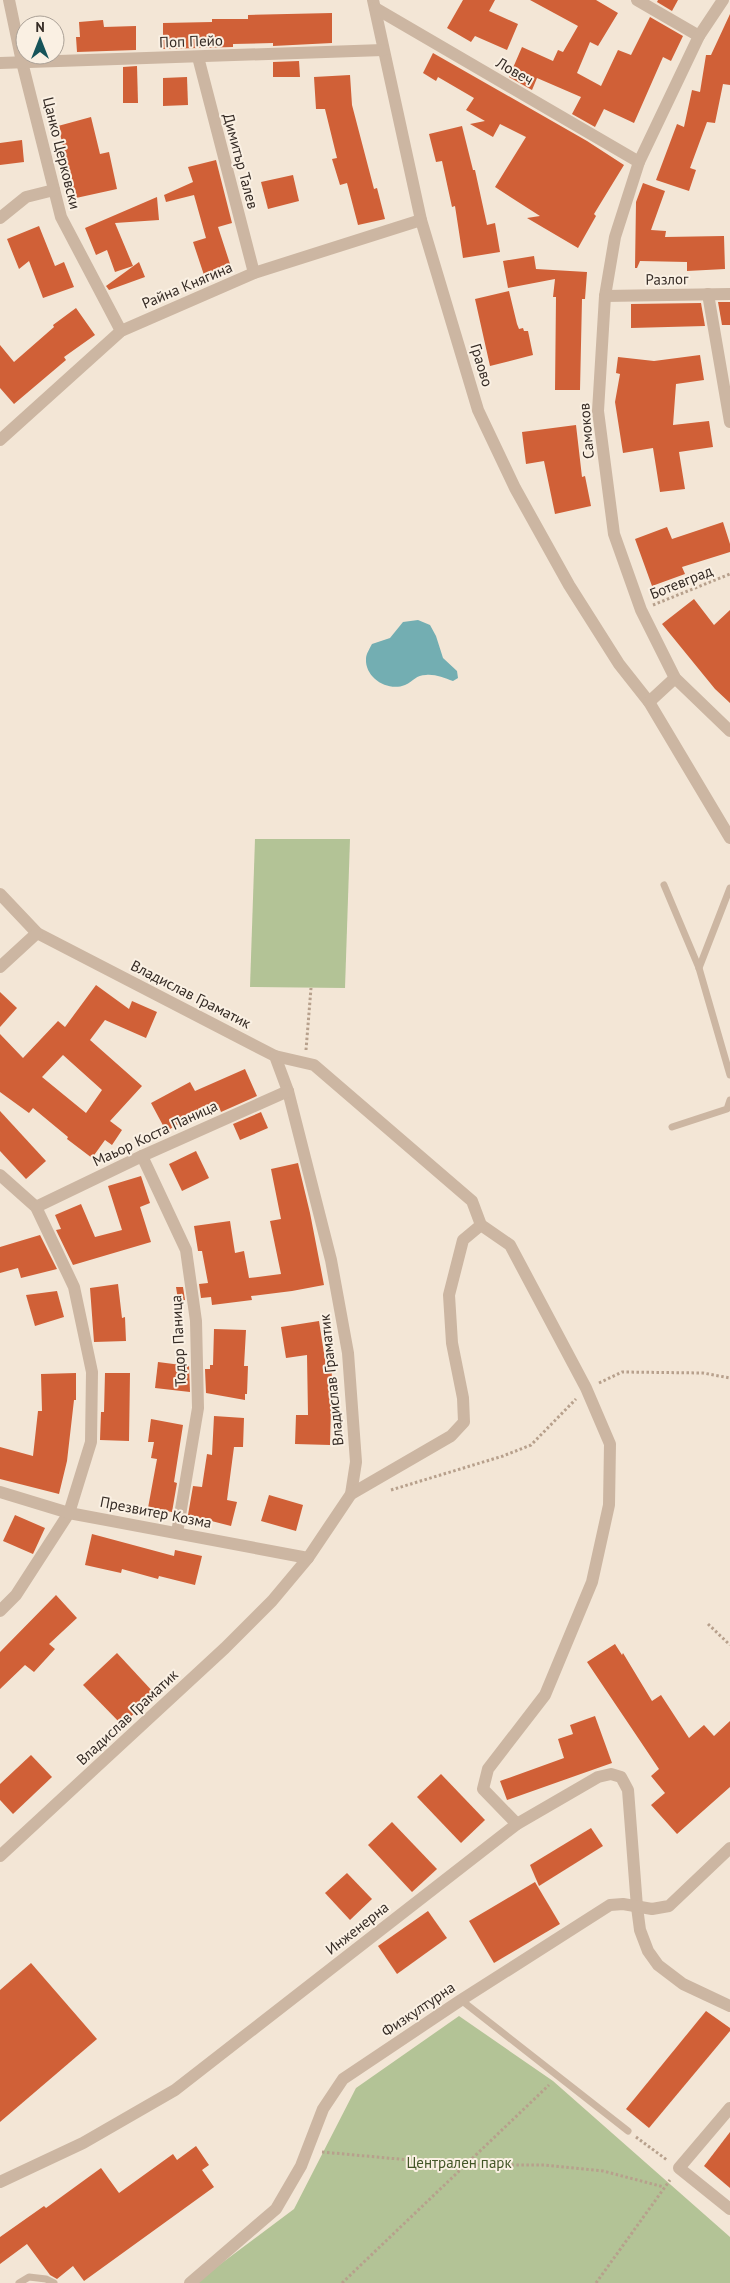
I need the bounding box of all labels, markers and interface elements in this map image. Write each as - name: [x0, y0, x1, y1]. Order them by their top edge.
- north arrow: [15, 15, 65, 65]
- text: N: [35, 18, 45, 36]
- street label: Поп Пейо: [159, 30, 223, 52]
- street label: Ловеч: [492, 52, 537, 89]
- street label: Цанко Церковски: [39, 95, 85, 211]
- street label: Димитър Талев: [219, 111, 263, 211]
- street label: Райна Княгина: [139, 257, 235, 313]
- street label: Разлог: [645, 269, 689, 289]
- street label: Граово: [466, 341, 498, 389]
- street label: Самоков: [574, 402, 598, 460]
- street label: Ботевград: [647, 561, 715, 603]
- street label: Владислав Граматик: [128, 956, 255, 1033]
- street label: Маьор Коста Паница: [89, 1096, 221, 1170]
- street label: Тодор Паница: [166, 1295, 190, 1387]
- street label: Владислав Граматик: [315, 1312, 347, 1447]
- street label: Презвитер Козма: [99, 1492, 213, 1532]
- street label: Владислав Граматик: [72, 1664, 182, 1769]
- street label: Инженерна: [322, 1897, 392, 1959]
- street label: Физкултурна: [378, 1977, 458, 2041]
- park label: Централен парк: [406, 2153, 512, 2172]

